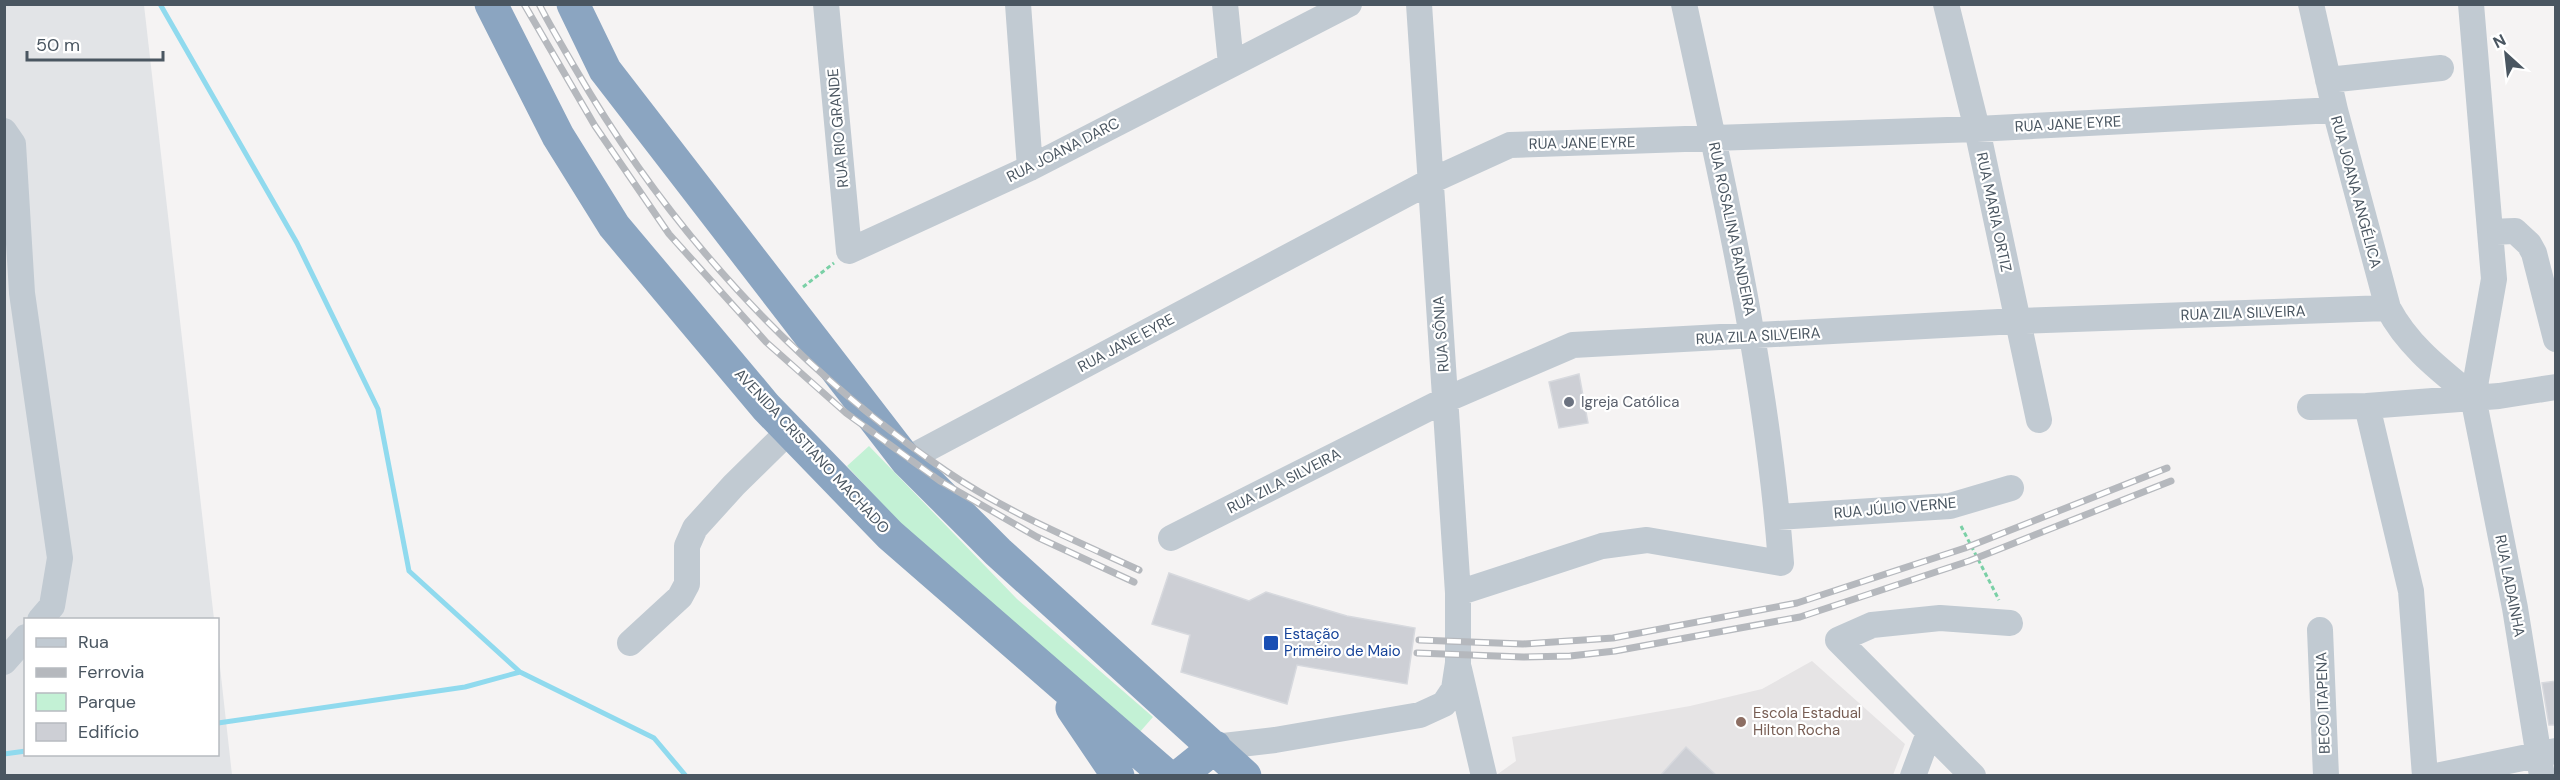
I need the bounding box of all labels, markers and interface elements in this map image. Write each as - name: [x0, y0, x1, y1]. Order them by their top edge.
- scale bar: [27, 24, 164, 62]
- north arrow: [2476, 24, 2536, 84]
- text: N: [2489, 29, 2509, 53]
- text: 50 m: [36, 33, 80, 57]
- street label: RUA RIO GRANDE: [823, 68, 853, 188]
- street label: RUA JANE EYRE: [2014, 111, 2122, 137]
- street label: RUA JOANA DARC: [1003, 113, 1123, 187]
- street label: RUA JOANA ANGÉLICA: [2326, 114, 2386, 270]
- street label: RUA JANE EYRE: [1529, 132, 1635, 154]
- street label: RUA ROSALINA BANDEIRA: [1704, 140, 1760, 318]
- street label: RUA MARIA ORTIZ: [1972, 150, 2016, 274]
- street label: RUA SÔNIA: [1428, 295, 1454, 373]
- street label: RUA ZILA SILVEIRA: [2180, 301, 2306, 325]
- street label: RUA JANE EYRE: [1074, 309, 1178, 377]
- street label: RUA ZILA SILVEIRA: [1695, 323, 1821, 349]
- street label: AVENIDA CRISTIANO MACHADO: [730, 364, 894, 538]
- place label: Igreja Católica: [1581, 392, 1679, 412]
- marker: Igreja Católica: [1562, 395, 1576, 409]
- street label: RUA ZILA SILVEIRA: [1224, 444, 1344, 518]
- street label: RUA JÚLIO VERNE: [1833, 493, 1957, 523]
- street label: RUA LADAINHA: [2490, 533, 2530, 639]
- legend: [24, 618, 219, 756]
- place label: Estação Primeiro de Maio: [1284, 624, 1401, 661]
- text: Rua: [78, 630, 109, 654]
- marker: Estação Primeiro de Maio: [1262, 634, 1280, 652]
- street label: BECO ITAPENA: [2311, 652, 2335, 754]
- text: Ferrovia: [78, 660, 144, 684]
- text: Parque: [78, 690, 136, 714]
- place label: Escola Estadual Hilton Rocha: [1753, 703, 1861, 740]
- marker: Escola Estadual Hilton Rocha: [1734, 715, 1748, 729]
- text: Edifício: [78, 720, 139, 744]

